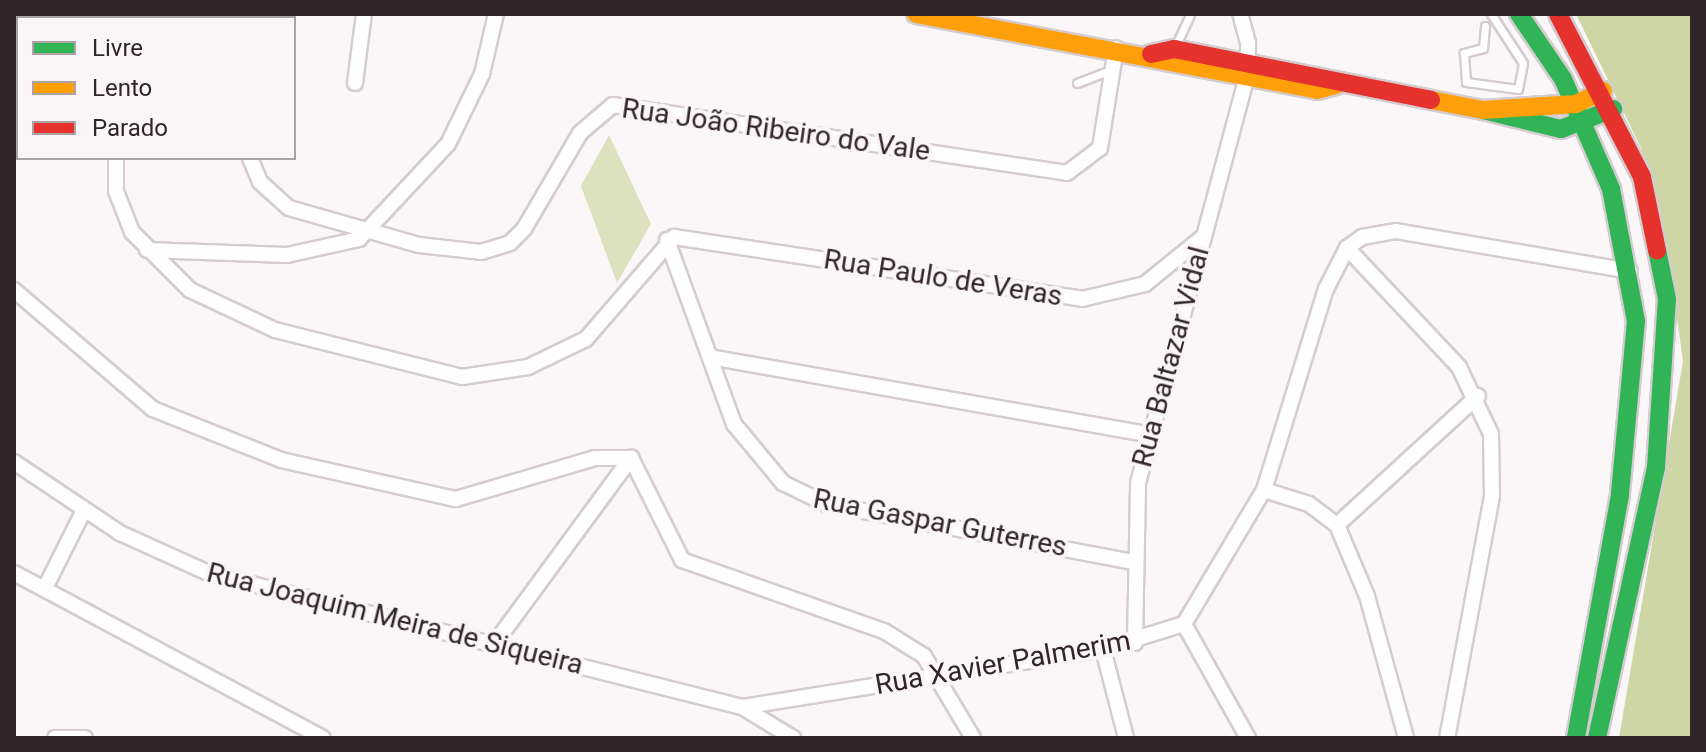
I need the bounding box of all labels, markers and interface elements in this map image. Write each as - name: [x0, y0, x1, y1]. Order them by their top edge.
- legend: [16, 16, 296, 160]
- text: Livre: [92, 34, 143, 62]
- text: Lento: [92, 74, 152, 102]
- street label: Rua João Ribeiro do Vale: [620, 92, 932, 168]
- text: Parado: [92, 114, 168, 142]
- street label: Rua Paulo de Veras: [821, 243, 1065, 313]
- street label: Rua Baltazar Vidal: [1125, 243, 1217, 471]
- street label: Rua Gaspar Guterres: [810, 482, 1070, 564]
- street label: Rua Joaquim Meira de Siqueira: [203, 556, 587, 682]
- street label: Rua Xavier Palmerim: [873, 624, 1133, 702]

